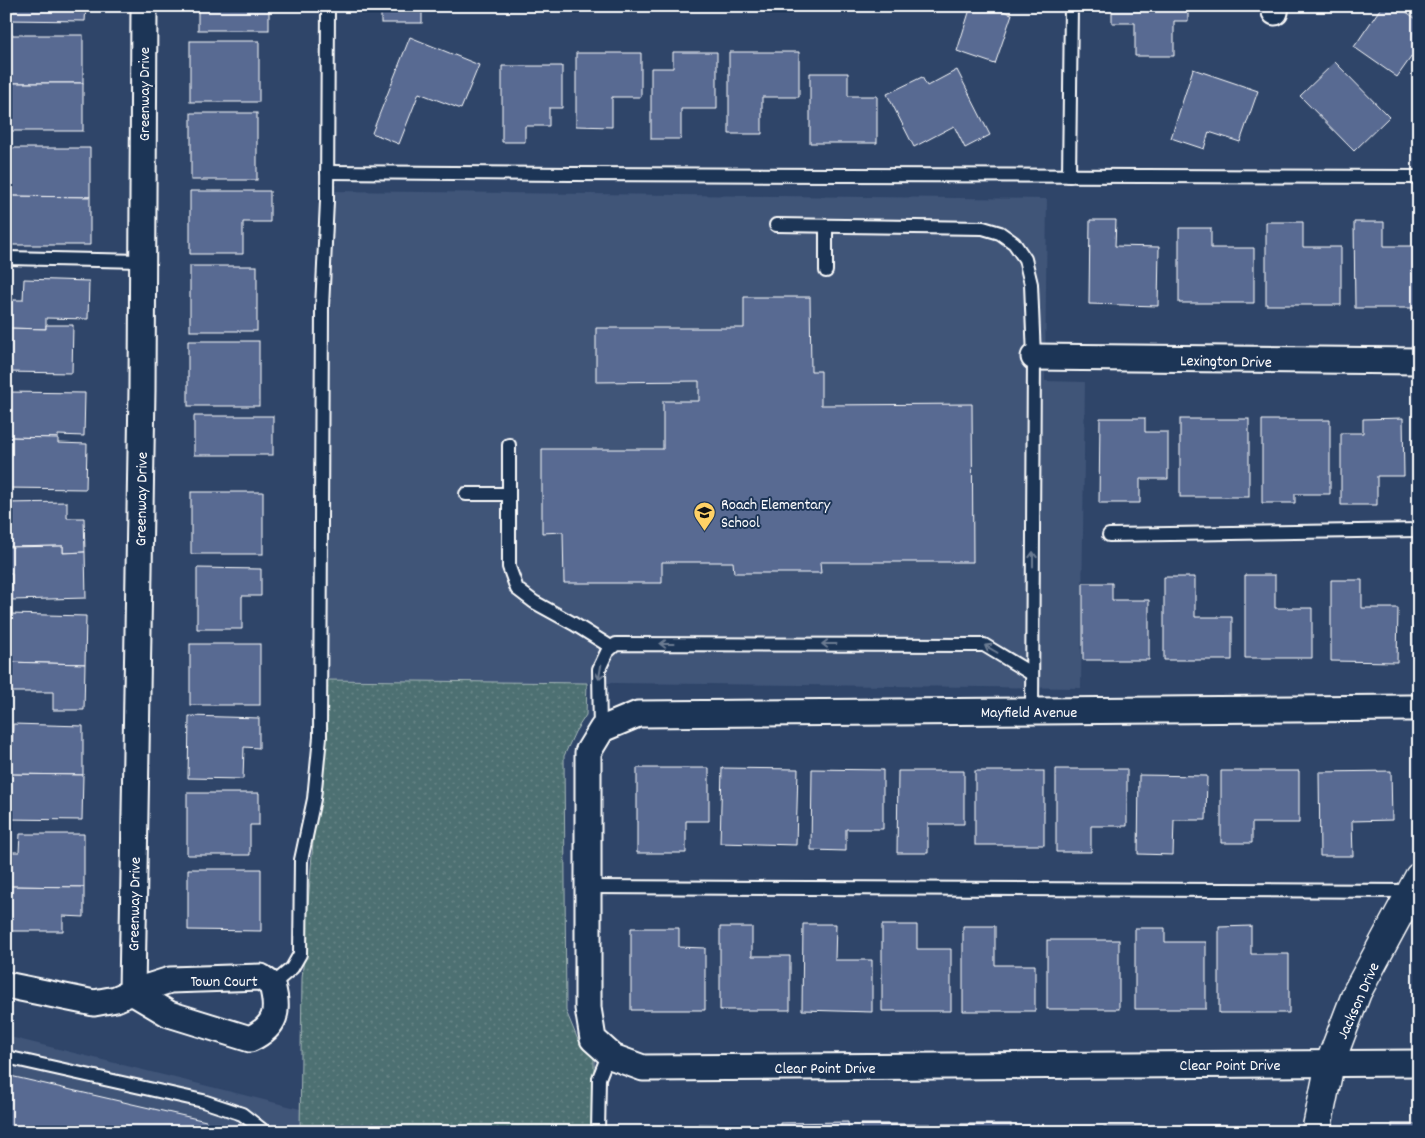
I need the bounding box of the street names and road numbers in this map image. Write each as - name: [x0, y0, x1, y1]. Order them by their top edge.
- street label: Greenway Drive: [134, 47, 157, 141]
- street label: Lexington Drive: [1180, 350, 1272, 375]
- street label: Greenway Drive: [130, 452, 155, 546]
- street label: Mayfield Avenue: [981, 702, 1077, 725]
- street label: Greenway Drive: [123, 857, 148, 951]
- street label: Jackson Drive: [1332, 959, 1386, 1043]
- street label: Town Court: [190, 971, 258, 994]
- street label: Clear Point Drive: [1180, 1055, 1280, 1078]
- street label: Clear Point Drive: [775, 1058, 875, 1081]

